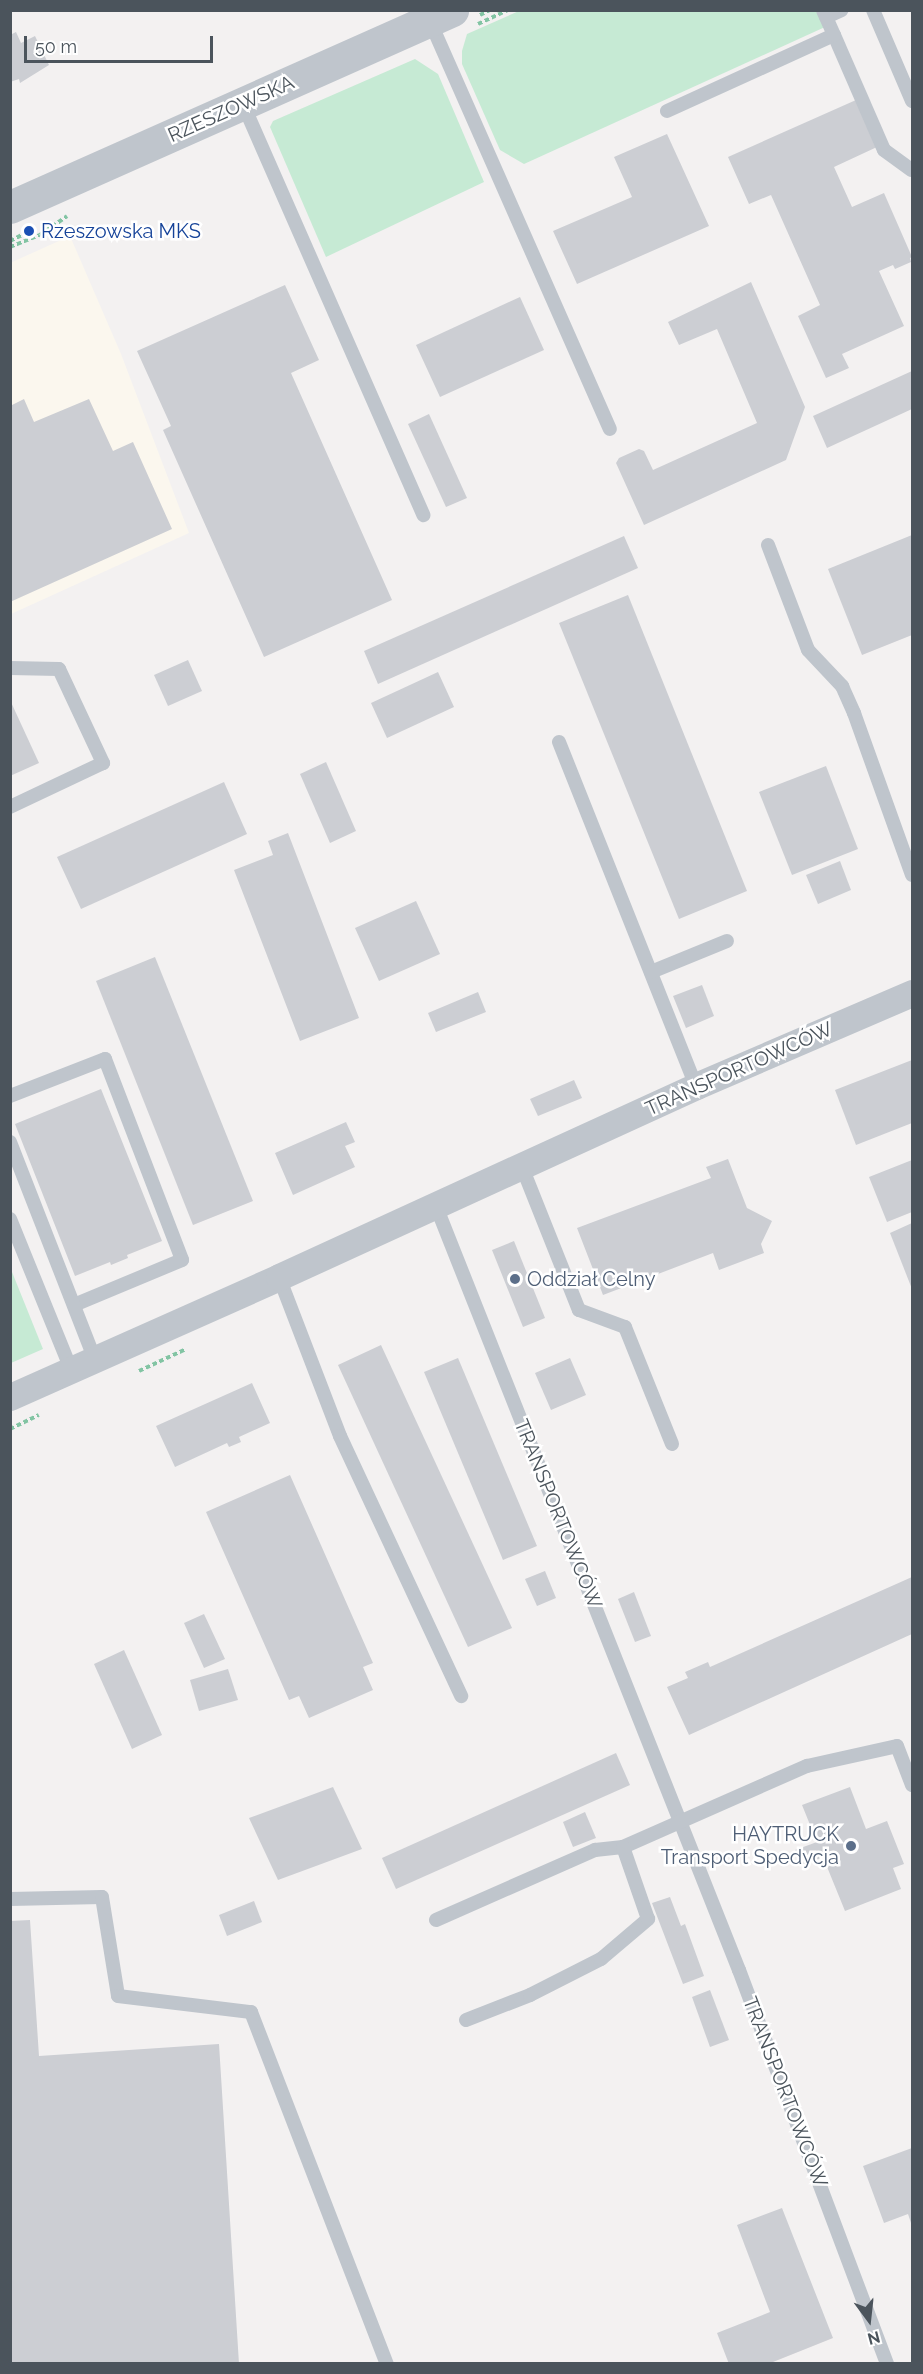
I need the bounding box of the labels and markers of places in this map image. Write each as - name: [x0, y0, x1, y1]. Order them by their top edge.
- place label: Rzeszowska MKS: [41, 219, 201, 243]
- marker: Rzeszowska MKS: [22, 224, 36, 238]
- place label: Oddział Celny: [527, 1267, 656, 1291]
- marker: Oddział Celny: [508, 1272, 522, 1286]
- place label: HAYTRUCK Transport Spedycja: [661, 1822, 839, 1869]
- marker: HAYTRUCK Transport Spedycja: [844, 1839, 858, 1853]

